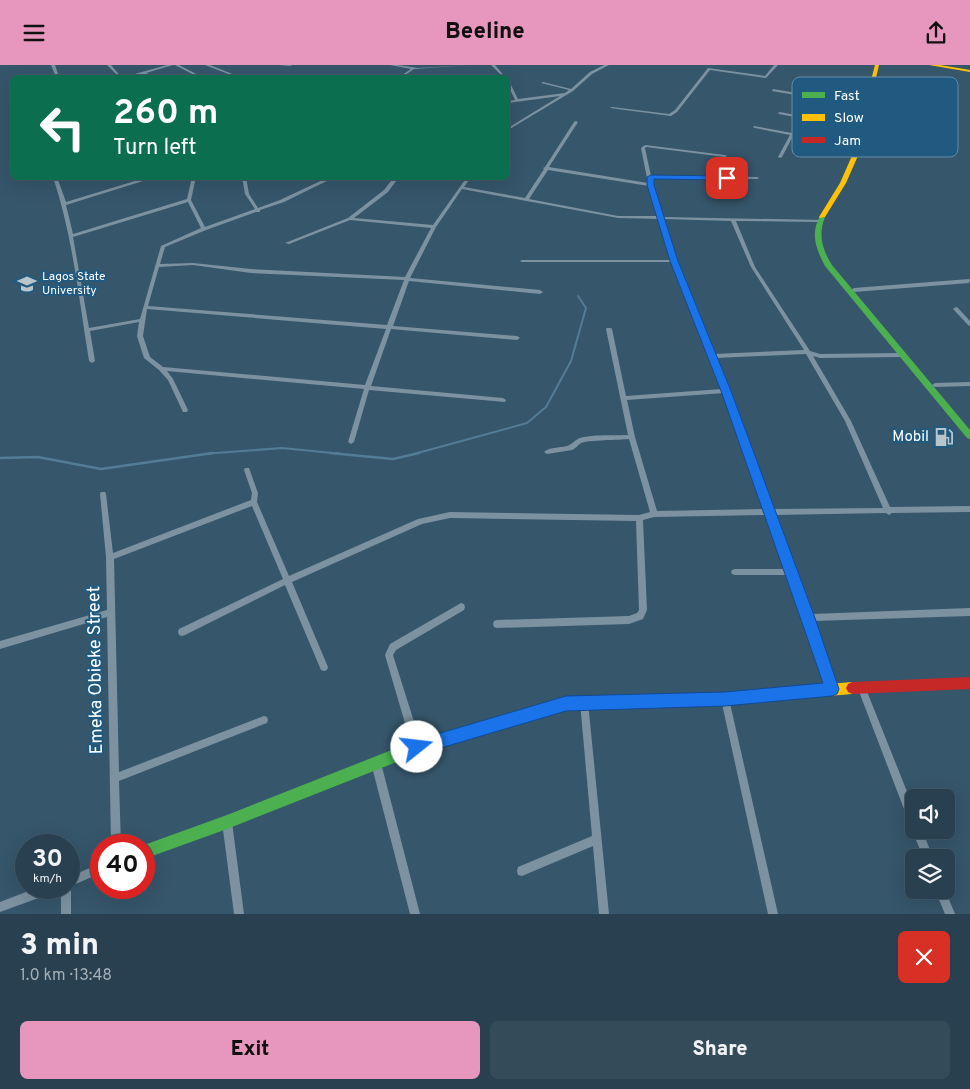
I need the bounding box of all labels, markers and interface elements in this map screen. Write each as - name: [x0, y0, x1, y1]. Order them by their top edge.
- icon: menu: [20, 19, 48, 47]
- text: Beeline: [445, 19, 525, 46]
- icon: share: [922, 19, 950, 47]
- legend: [792, 77, 958, 157]
- text: Fast: [834, 88, 860, 105]
- text: 260 m: [113, 92, 218, 136]
- icon: left: [30, 95, 95, 160]
- text: Slow: [834, 110, 864, 127]
- text: Jam: [834, 133, 861, 150]
- text: Turn left: [113, 135, 196, 162]
- pin: [706, 157, 748, 199]
- icon: arrive: [713, 164, 741, 192]
- place label: Lagos State University: [42, 269, 105, 299]
- school or university icon: Lagos State University: [16, 273, 38, 295]
- fuel station icon: Mobil: [933, 426, 955, 448]
- place label: Mobil: [892, 428, 929, 447]
- street label: Emeka Obieke Street: [83, 585, 109, 755]
- position arrow: [390, 720, 442, 772]
- map controls: [905, 789, 955, 899]
- button: sound: [905, 789, 955, 839]
- speed limit sign: 40: [90, 834, 155, 899]
- text: 30: [32, 844, 63, 876]
- button: layers: [905, 849, 955, 899]
- text: km/h: [33, 871, 62, 887]
- text: 3 min: [20, 928, 99, 965]
- button: close: [898, 931, 950, 983]
- text: 1.0 km · 13:48: [20, 966, 112, 986]
- button: Exit: [20, 1021, 480, 1079]
- button: Share: [490, 1021, 950, 1079]

